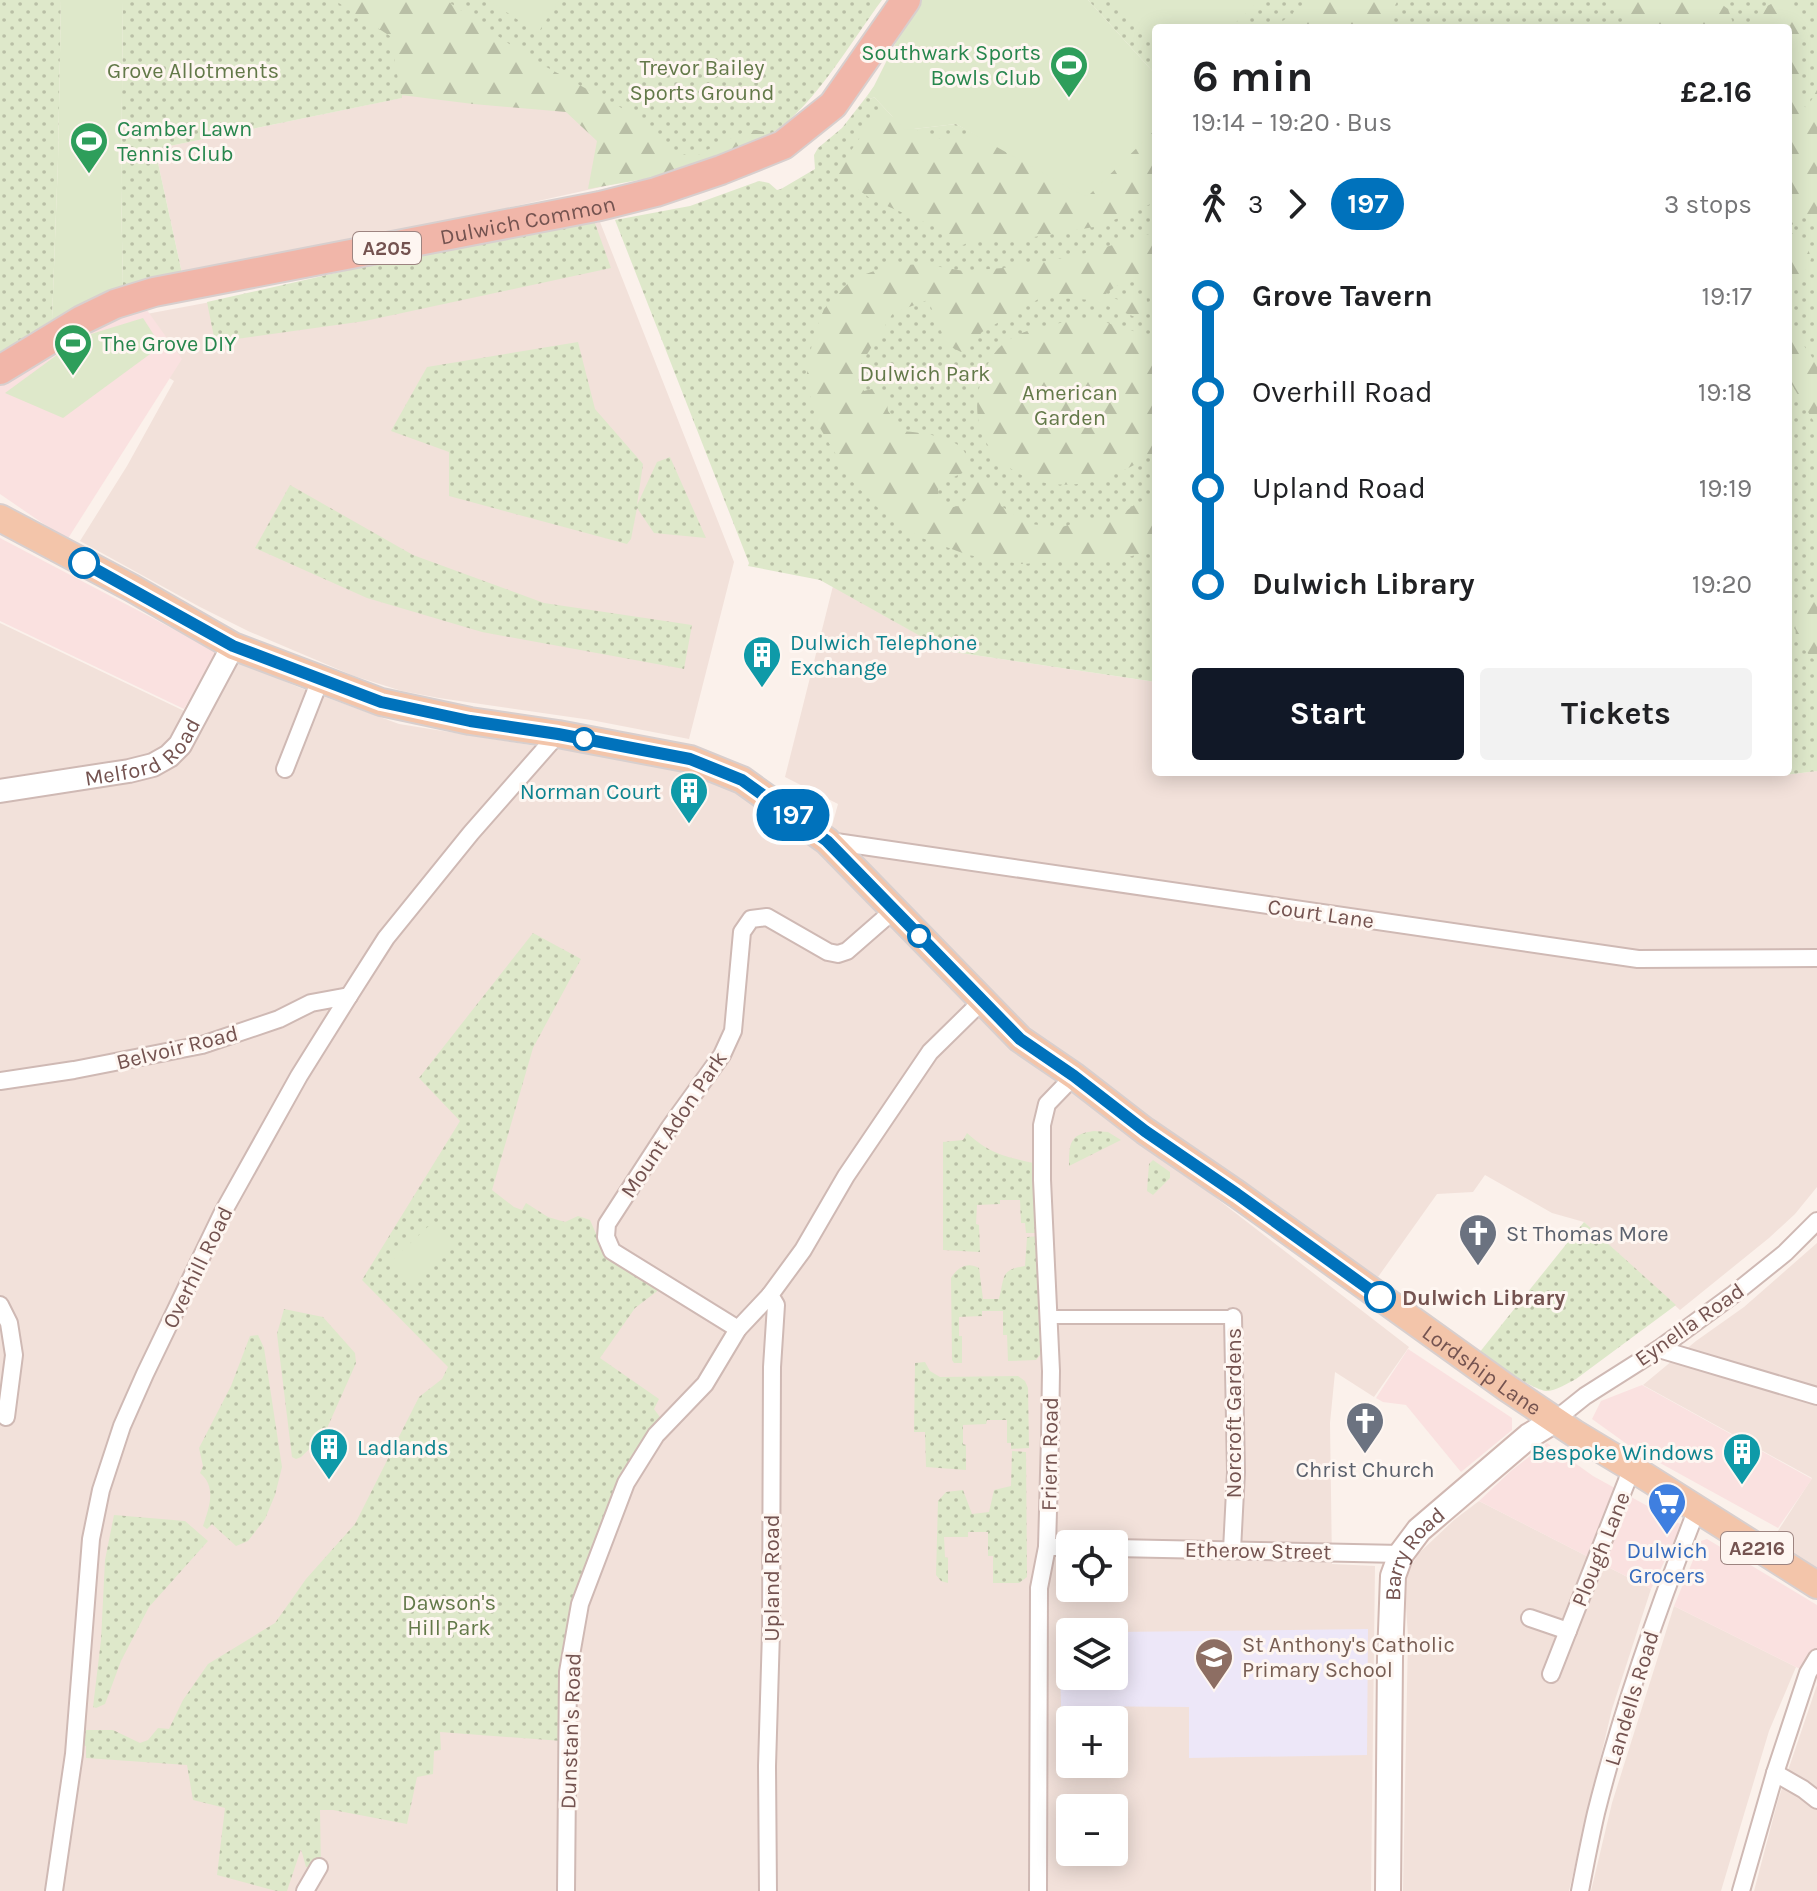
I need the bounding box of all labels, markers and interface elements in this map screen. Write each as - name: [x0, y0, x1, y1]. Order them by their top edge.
- place label: Southwark Sports Bowls Club: [861, 40, 1041, 91]
- sports icon: Southwark Sports Bowls Club: [1048, 44, 1090, 99]
- text: 6 min: [1192, 51, 1313, 102]
- park label: Trevor Bailey Sports Ground: [630, 55, 774, 106]
- park label: Grove Allotments: [107, 58, 279, 84]
- text: £2.16: [1680, 74, 1752, 110]
- text: 19:14 – 19:20 · Bus: [1192, 107, 1392, 138]
- place label: Camber Lawn Tennis Club: [117, 116, 252, 167]
- sports icon: Camber Lawn Tennis Club: [68, 120, 110, 175]
- icon: walk: [1192, 182, 1236, 226]
- icon: forward: [1275, 182, 1319, 226]
- text: 197: [1347, 187, 1388, 220]
- text: 3: [1248, 189, 1263, 220]
- text: 3 stops: [1664, 189, 1752, 220]
- street label: Dulwich Common: [438, 191, 618, 251]
- road number: A205: [353, 232, 421, 264]
- text: Grove Tavern: [1252, 278, 1433, 314]
- text: 19:17: [1702, 281, 1752, 312]
- sports icon: The Grove DIY: [52, 322, 94, 377]
- place label: The Grove DIY: [101, 331, 236, 357]
- park label: Dulwich Park: [860, 361, 991, 387]
- text: Overhill Road: [1252, 374, 1433, 410]
- text: 19:18: [1698, 377, 1752, 408]
- park label: American Garden: [1022, 380, 1118, 431]
- text: Upland Road: [1252, 470, 1426, 506]
- text: 19:19: [1699, 473, 1752, 504]
- unlabelled marker: [69, 548, 99, 578]
- text: Dulwich Library: [1252, 566, 1475, 602]
- text: 19:20: [1692, 569, 1752, 600]
- place label: Dulwich Telephone Exchange: [790, 630, 977, 681]
- building icon: Dulwich Telephone Exchange: [741, 634, 783, 689]
- button: Start: [1192, 668, 1464, 760]
- button: Tickets: [1480, 668, 1752, 760]
- street label: Melford Road: [83, 714, 206, 792]
- unlabelled marker: [573, 728, 595, 750]
- building icon: Norman Court: [668, 770, 710, 825]
- place label: Norman Court: [520, 779, 661, 805]
- line badge: 197: [747, 789, 839, 841]
- text: 197: [773, 798, 814, 831]
- street label: Court Lane: [1266, 894, 1376, 934]
- unlabelled marker: [908, 925, 930, 947]
- street label: Belvoir Road: [114, 1020, 241, 1076]
- street label: Mount Adon Park: [615, 1046, 733, 1203]
- street label: Overhill Road: [157, 1202, 239, 1333]
- church icon: St Thomas More: [1457, 1212, 1499, 1267]
- place label: St Thomas More: [1506, 1221, 1669, 1247]
- street label: Eynella Road: [1630, 1278, 1749, 1372]
- marker: Dulwich Library: [1365, 1282, 1395, 1312]
- place label: Dulwich Library: [1402, 1285, 1565, 1311]
- street label: Lordship Lane: [1417, 1319, 1546, 1421]
- street label: Norcroft Gardens: [1221, 1328, 1247, 1498]
- street label: Friern Road: [1036, 1397, 1064, 1511]
- church icon: Christ Church: [1344, 1400, 1386, 1455]
- building icon: Ladlands: [308, 1426, 350, 1481]
- building icon: Bespoke Windows: [1721, 1431, 1763, 1486]
- place label: Ladlands: [357, 1435, 449, 1461]
- place label: Bespoke Windows: [1532, 1440, 1714, 1466]
- place label: Christ Church: [1296, 1457, 1435, 1483]
- supermarket icon: Dulwich Grocers: [1646, 1481, 1688, 1536]
- street label: Plough Lane: [1566, 1488, 1636, 1611]
- street label: Barry Road: [1380, 1502, 1451, 1602]
- street label: Upland Road: [759, 1514, 785, 1642]
- map controls: [1056, 1530, 1128, 1866]
- button: locate: [1056, 1530, 1128, 1602]
- road number: A2216: [1721, 1532, 1793, 1564]
- street label: Etherow Street: [1184, 1537, 1332, 1565]
- place label: Dulwich Grocers: [1626, 1538, 1708, 1589]
- park label: Dawson's Hill Park: [402, 1590, 496, 1641]
- button: layers: [1056, 1618, 1128, 1690]
- street label: Landells Road: [1599, 1628, 1665, 1769]
- place label: St Anthony's Catholic Primary School: [1242, 1632, 1455, 1683]
- school or university icon: St Anthony's Catholic Primary School: [1193, 1636, 1235, 1691]
- street label: Dunstan's Road: [555, 1652, 587, 1810]
- button: +: [1056, 1706, 1128, 1778]
- button: −: [1056, 1794, 1128, 1866]

